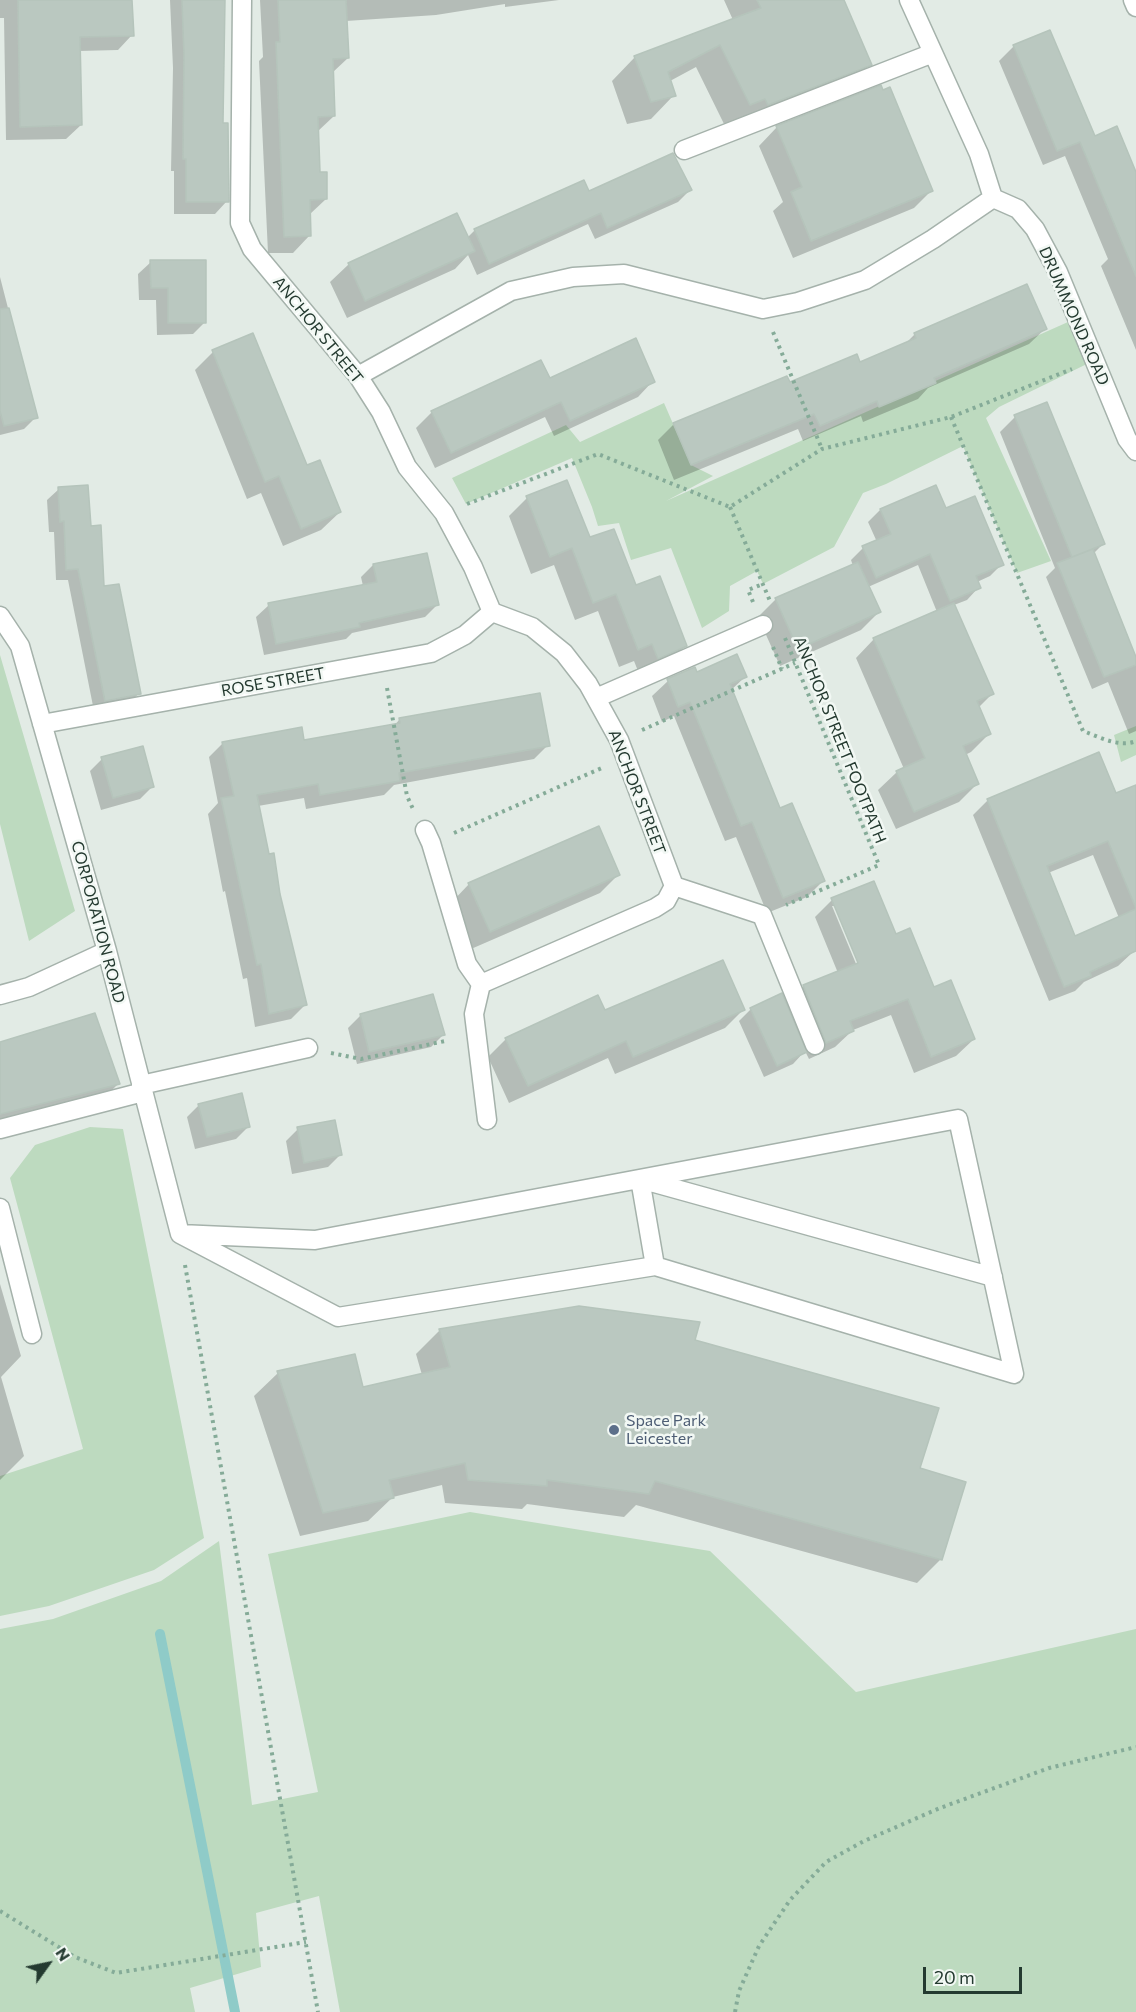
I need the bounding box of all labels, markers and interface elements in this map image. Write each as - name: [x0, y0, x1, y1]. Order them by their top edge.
- street label: DRUMMOND ROAD: [1035, 244, 1113, 388]
- street label: ANCHOR STREET: [269, 273, 367, 387]
- street label: ANCHOR STREET FOOTPATH: [790, 634, 890, 846]
- street label: ROSE STREET: [220, 663, 326, 701]
- street label: ANCHOR STREET: [604, 727, 670, 857]
- street label: CORPORATION ROAD: [67, 839, 129, 1005]
- place label: Space Park Leicester: [626, 1411, 706, 1449]
- marker: Space Park Leicester: [607, 1423, 621, 1437]
- north arrow: [18, 1934, 78, 1994]
- text: N: [52, 1944, 75, 1964]
- scale bar: [926, 1955, 1025, 1993]
- text: 20 m: [934, 1966, 975, 1988]

